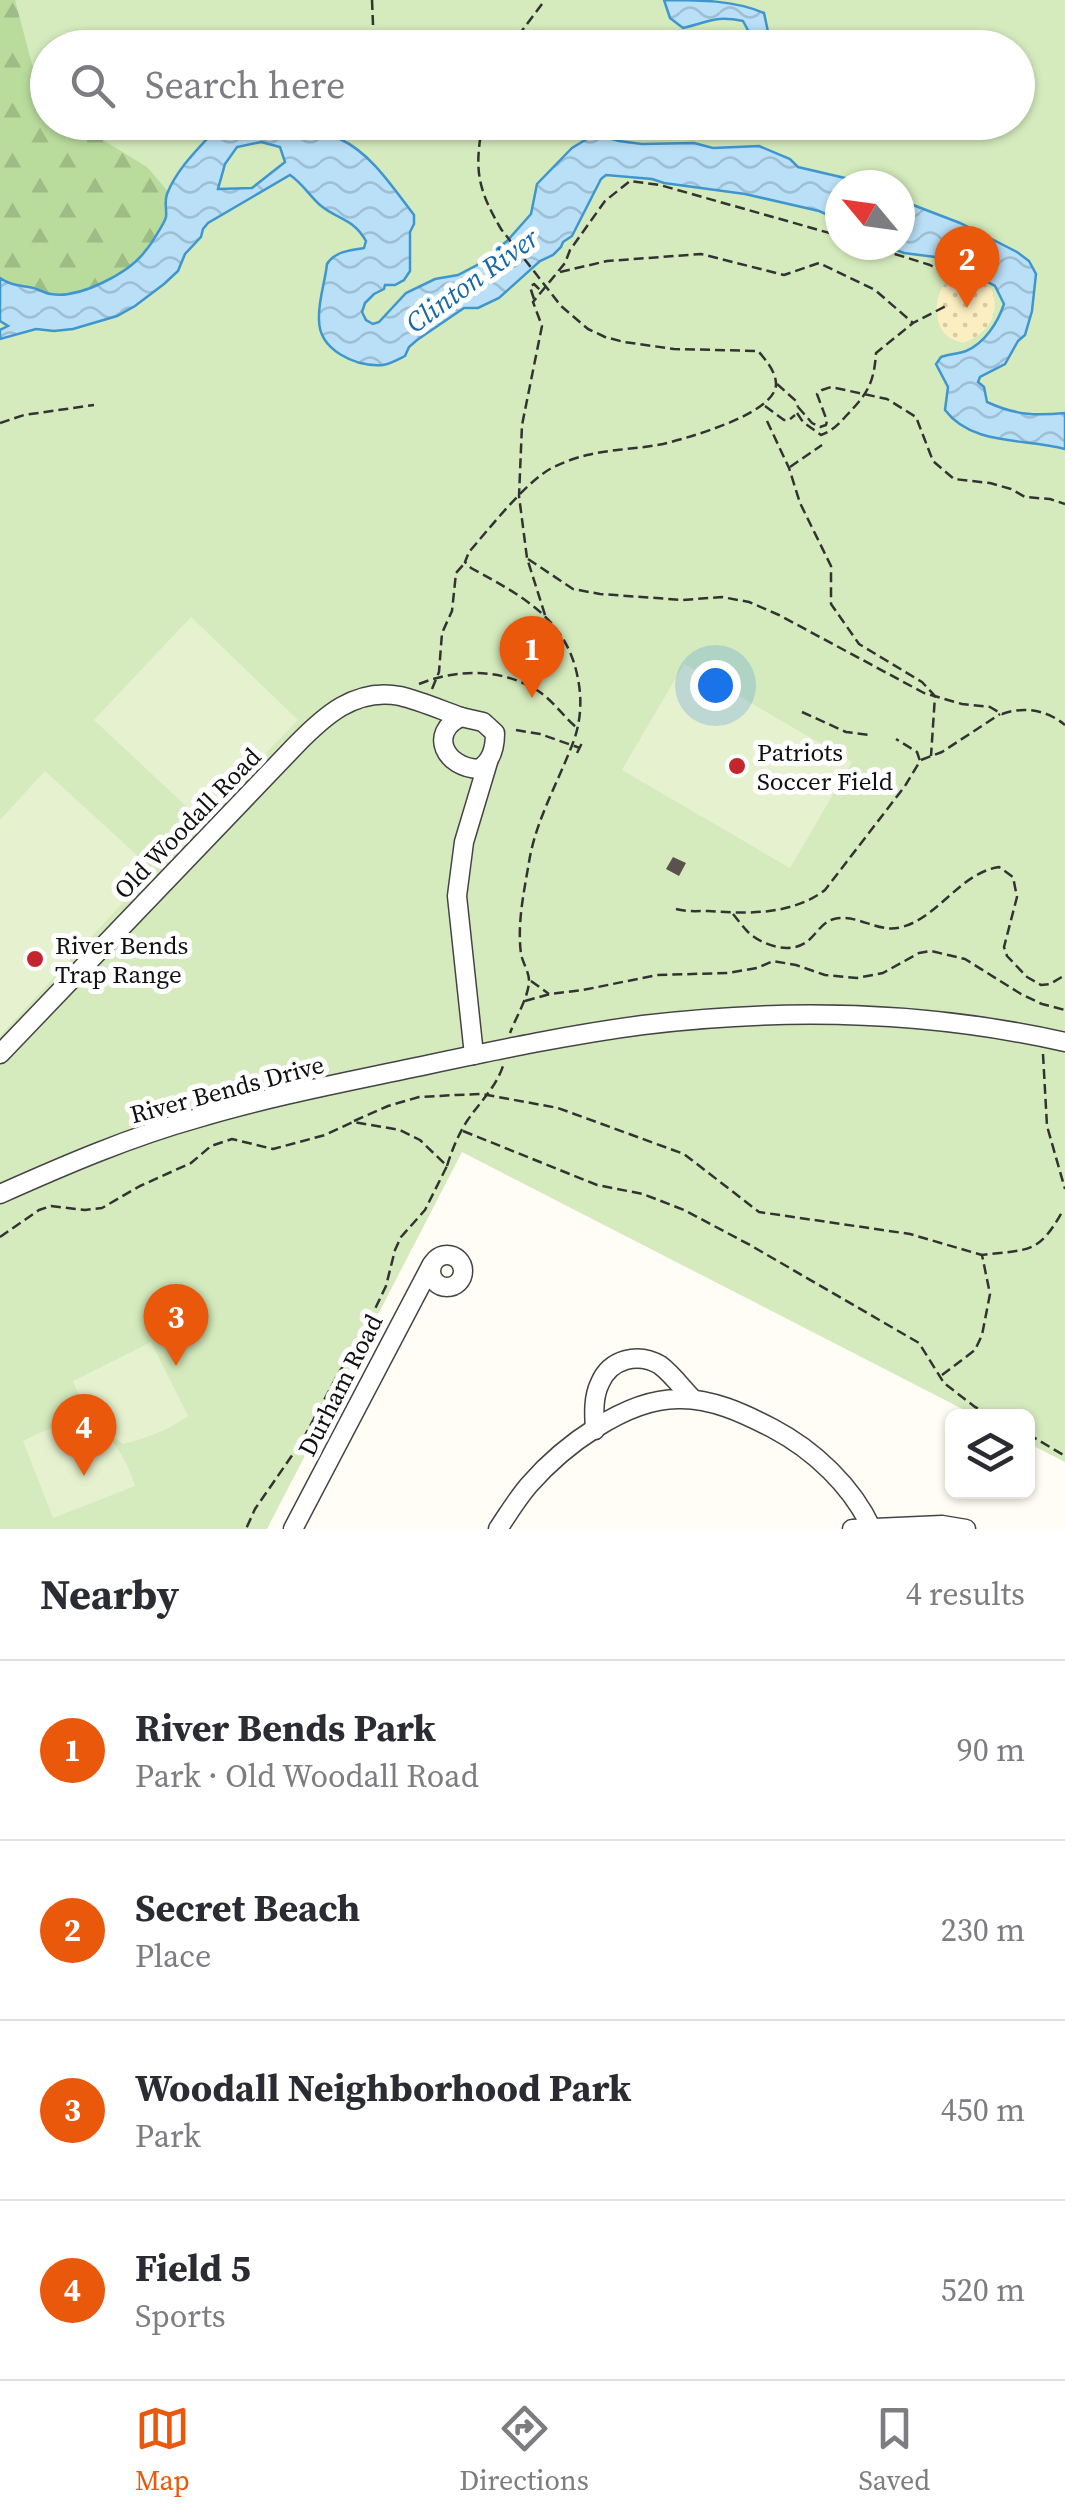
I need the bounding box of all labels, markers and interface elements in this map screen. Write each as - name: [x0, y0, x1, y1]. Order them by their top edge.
- search box: [30, 30, 1035, 140]
- icon: search: [65, 58, 120, 113]
- text: Search here: [145, 59, 345, 111]
- north arrow: [825, 170, 915, 260]
- water label: Clinton River: [398, 218, 547, 341]
- pin: 2: [934, 226, 1000, 308]
- pin: 1: [500, 616, 564, 698]
- your location: [690, 660, 741, 711]
- place label: Patriots Soccer Field: [757, 735, 893, 798]
- street label: Old Woodall Road: [106, 740, 268, 906]
- marker: Patriots Soccer Field: [726, 755, 748, 777]
- place label: River Bends Trap Range: [55, 928, 188, 991]
- marker: River Bends Trap Range: [24, 948, 46, 970]
- street label: River Bends Drive: [126, 1047, 328, 1131]
- pin: 3: [144, 1284, 208, 1366]
- street label: Durham Road: [290, 1308, 390, 1462]
- pin: 4: [52, 1394, 116, 1476]
- map controls: [945, 1409, 1035, 1499]
- button: layers: [945, 1409, 1035, 1499]
- text: Nearby: [40, 1565, 179, 1623]
- text: 4 results: [906, 1572, 1025, 1616]
- text: River Bends Park: [135, 1702, 436, 1754]
- text: 1: [64, 1728, 81, 1772]
- text: 90 m: [957, 1728, 1025, 1772]
- text: Park · Old Woodall Road: [135, 1754, 479, 1798]
- text: Secret Beach: [135, 1882, 360, 1934]
- text: 2: [64, 1908, 81, 1952]
- text: 230 m: [941, 1908, 1025, 1952]
- text: Place: [135, 1934, 211, 1978]
- text: Woodall Neighborhood Park: [135, 2062, 631, 2114]
- text: 3: [64, 2088, 81, 2132]
- text: 450 m: [941, 2088, 1025, 2132]
- text: Park: [135, 2114, 201, 2158]
- text: Field 5: [135, 2242, 251, 2294]
- text: 4: [64, 2268, 81, 2312]
- text: 520 m: [941, 2268, 1025, 2312]
- text: Sports: [135, 2294, 226, 2338]
- tab: Map: [135, 2401, 190, 2499]
- tab: Directions: [459, 2401, 589, 2499]
- tab: Saved: [858, 2401, 930, 2499]

